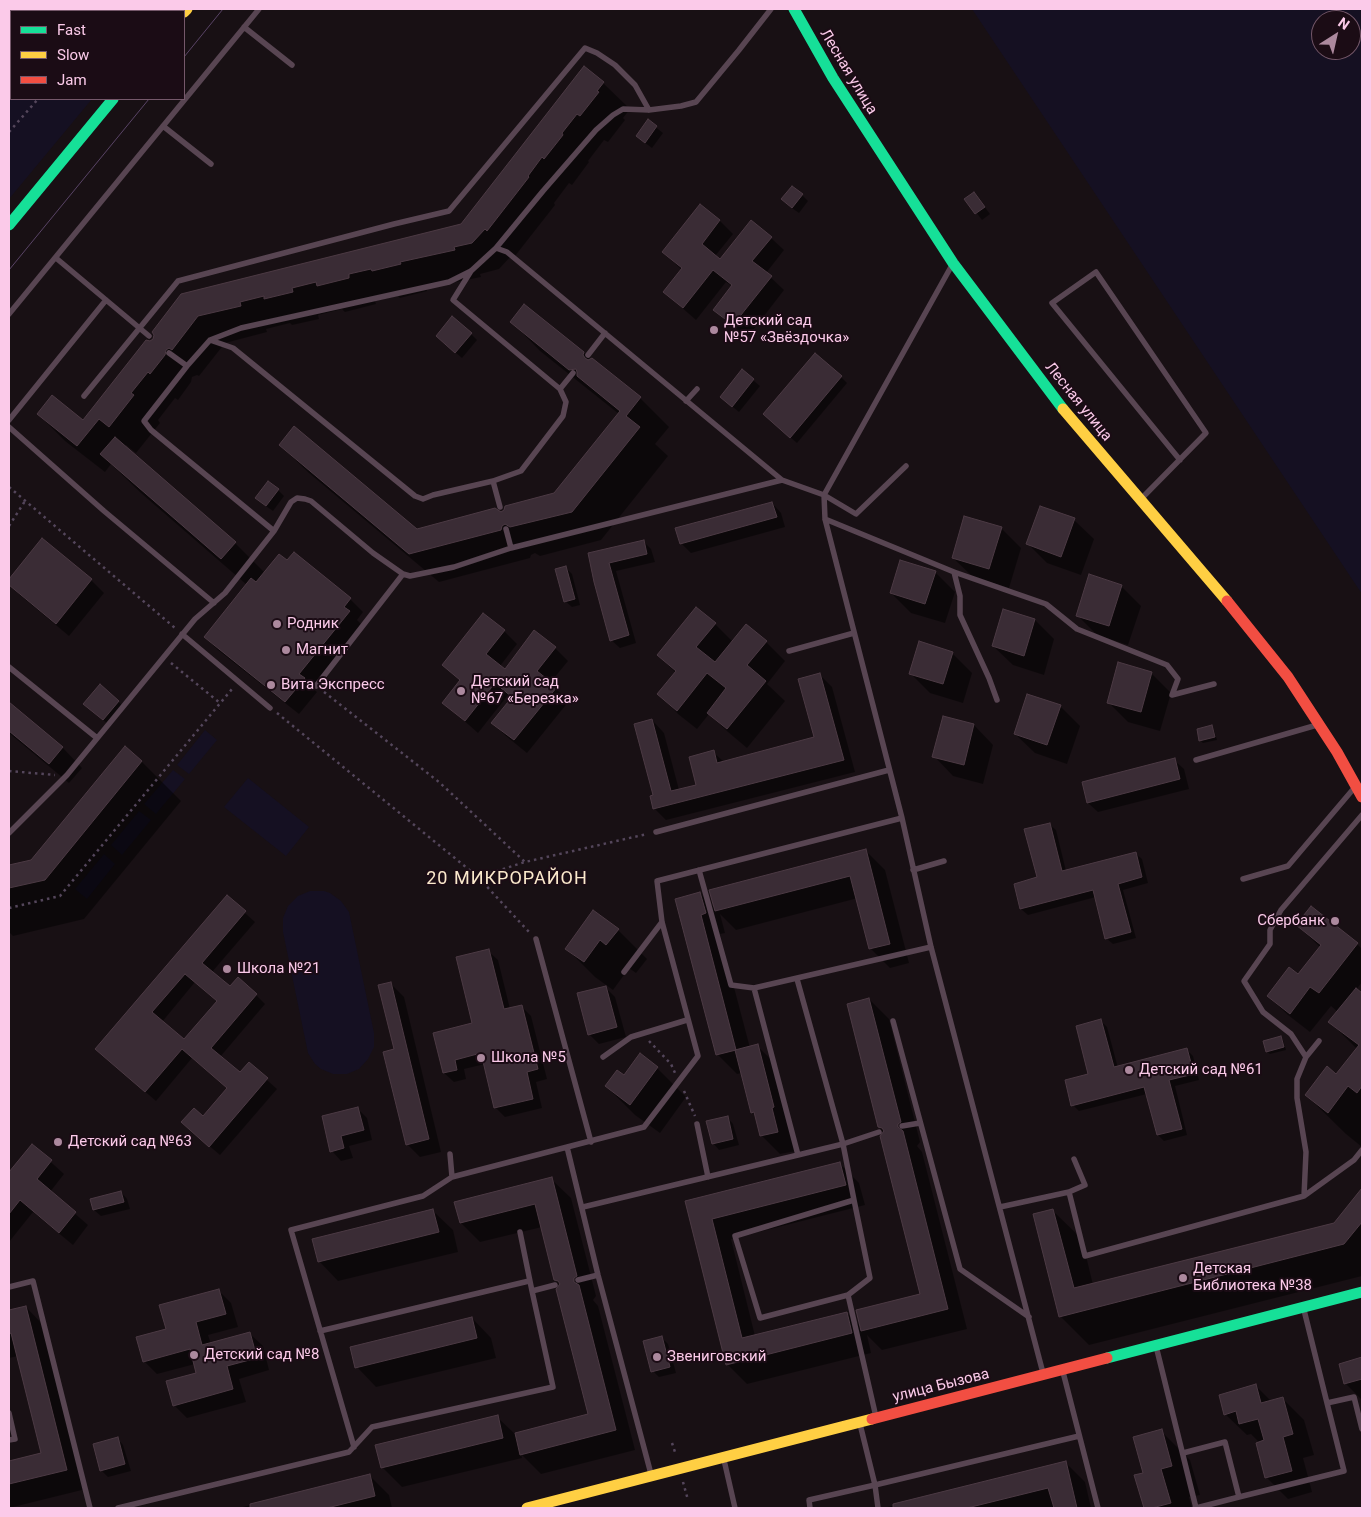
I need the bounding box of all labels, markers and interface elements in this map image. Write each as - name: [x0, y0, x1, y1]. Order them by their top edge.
- legend: [10, 10, 185, 100]
- north arrow: [1311, 10, 1361, 60]
- text: N: [1335, 14, 1353, 33]
- text: Fast: [57, 21, 86, 39]
- street label: Лесная улица: [815, 26, 881, 118]
- text: Slow: [57, 46, 89, 64]
- text: Jam: [57, 71, 87, 89]
- place label: Детский сад №57 «Звёздочка»: [724, 312, 849, 347]
- marker: Детский сад №57 «Звёздочка»: [708, 324, 720, 336]
- street label: Лесная улица: [1041, 359, 1115, 445]
- place label: Родник: [287, 615, 339, 633]
- marker: Родник: [271, 618, 283, 630]
- place label: Магнит: [296, 641, 348, 659]
- marker: Магнит: [280, 644, 292, 656]
- place label: Детский сад №67 «Березка»: [471, 673, 579, 708]
- place label: Вита Экспресс: [281, 676, 385, 694]
- marker: Вита Экспресс: [265, 679, 277, 691]
- marker: Детский сад №67 «Березка»: [455, 685, 467, 697]
- district label: 20 МИКРОРАЙОН: [425, 868, 589, 890]
- place label: Сбербанк: [1257, 912, 1325, 930]
- marker: Сбербанк: [1329, 915, 1341, 927]
- place label: Школа №21: [237, 960, 320, 978]
- marker: Школа №21: [221, 963, 233, 975]
- place label: Школа №5: [491, 1049, 566, 1067]
- marker: Школа №5: [475, 1052, 487, 1064]
- place label: Детский сад №61: [1139, 1061, 1263, 1079]
- marker: Детский сад №61: [1123, 1064, 1135, 1076]
- place label: Детский сад №63: [68, 1133, 192, 1151]
- marker: Детский сад №63: [52, 1136, 64, 1148]
- place label: Детская Библиотека №38: [1193, 1260, 1312, 1295]
- marker: Детская Библиотека №38: [1177, 1272, 1189, 1284]
- place label: Детский сад №8: [204, 1346, 319, 1364]
- place label: Звениговский: [667, 1348, 766, 1366]
- marker: Детский сад №8: [188, 1349, 200, 1361]
- marker: Звениговский: [651, 1351, 663, 1363]
- street label: улица Бызова: [891, 1365, 991, 1407]

